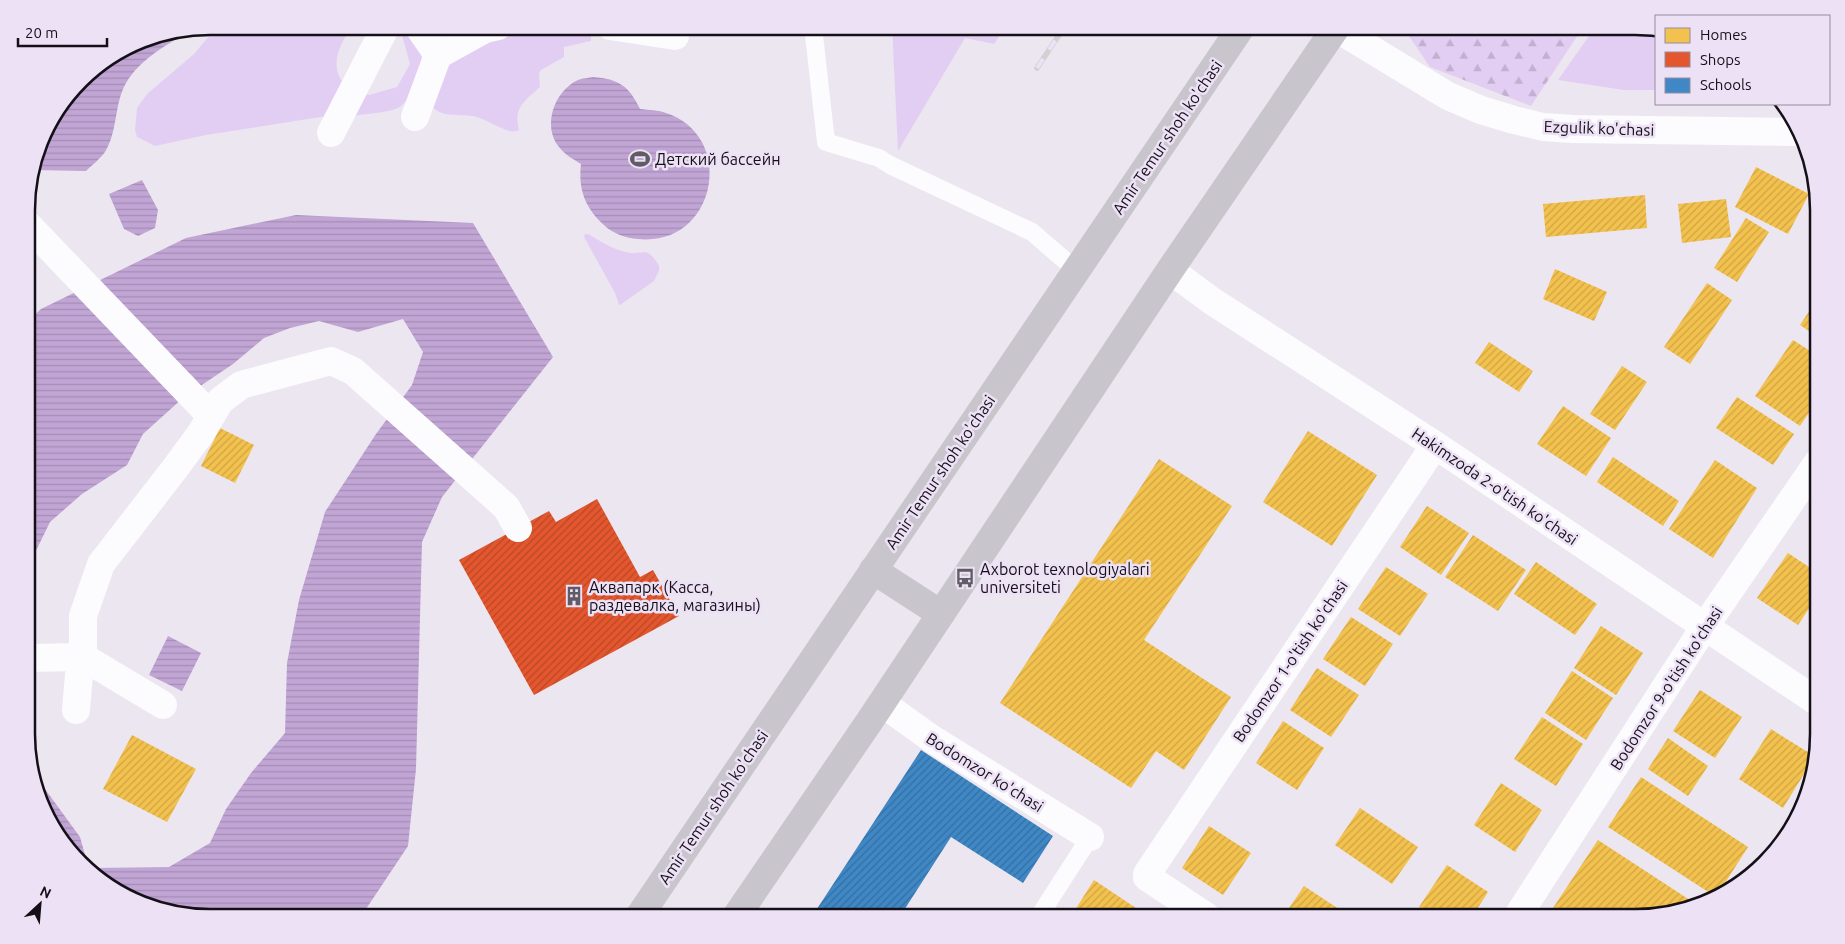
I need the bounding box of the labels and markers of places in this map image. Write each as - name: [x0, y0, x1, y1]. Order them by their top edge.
- sports icon: Детский бассейн: [629, 148, 651, 170]
- place label: Детский бассейн: [655, 150, 781, 168]
- place label: Axborot texnologiyalari universiteti: [980, 560, 1150, 596]
- bus stop icon: Axborot texnologiyalari universiteti: [954, 567, 976, 589]
- place label: Аквапарк (Касса, раздевалка, магазины): [589, 578, 761, 615]
- building icon: Аквапарк (Касса, раздевалка, магазины): [563, 585, 585, 607]

